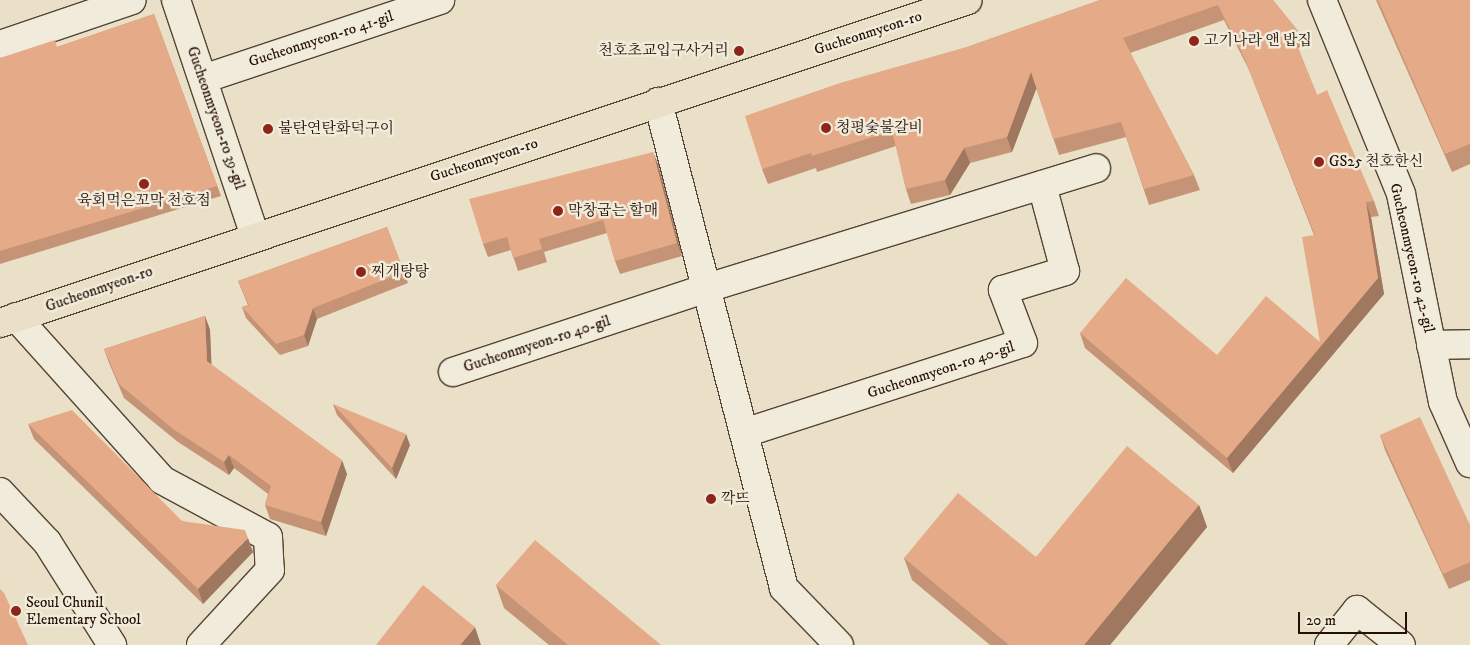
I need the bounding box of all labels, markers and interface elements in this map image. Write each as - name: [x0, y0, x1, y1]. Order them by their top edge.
- street label: Gucheonmyeon-ro 41-gil: [246, 7, 396, 71]
- street label: Gucheonmyeon-ro: [812, 7, 924, 59]
- place label: 고기나라 앤 밥집: [1204, 32, 1312, 50]
- marker: 고기나라 앤 밥집: [1188, 35, 1200, 47]
- place label: 천호초교입구사거리: [599, 42, 729, 60]
- street label: Gucheonmyeon-ro 39-gil: [183, 44, 249, 192]
- marker: 천호초교입구사거리: [733, 45, 745, 57]
- place label: 청평숯불갈비: [836, 119, 923, 137]
- place label: 불탄연탄화덕구이: [278, 120, 394, 138]
- marker: 청평숯불갈비: [820, 122, 832, 134]
- marker: 불탄연탄화덕구이: [262, 123, 274, 135]
- street label: Gucheonmyeon-ro: [428, 134, 540, 186]
- place label: GS25 천호한신: [1329, 153, 1423, 171]
- marker: GS25 천호한신: [1313, 156, 1325, 168]
- marker: 육회먹은꼬막 천호점: [138, 178, 150, 190]
- street label: Gucheonmyeon-ro 42-gil: [1386, 181, 1438, 335]
- place label: 육회먹은꼬막 천호점: [77, 192, 211, 210]
- place label: 막창굽는 할매: [568, 202, 658, 220]
- marker: 막창굽는 할매: [552, 205, 564, 217]
- street label: Gucheonmyeon-ro: [43, 262, 155, 316]
- place label: 찌개탕탕: [371, 263, 429, 281]
- marker: 찌개탕탕: [355, 266, 367, 278]
- street label: Gucheonmyeon-ro 40-gil: [461, 312, 613, 376]
- street label: Gucheonmyeon-ro 40-gil: [865, 338, 1017, 402]
- place label: 깍뜨: [721, 490, 750, 508]
- marker: 깍뜨: [705, 493, 717, 505]
- place label: Seoul Chunil Elementary School: [26, 593, 141, 628]
- scale bar: [1300, 602, 1409, 634]
- marker: Seoul Chunil Elementary School: [10, 605, 22, 617]
- text: 20 m: [1306, 611, 1336, 630]

